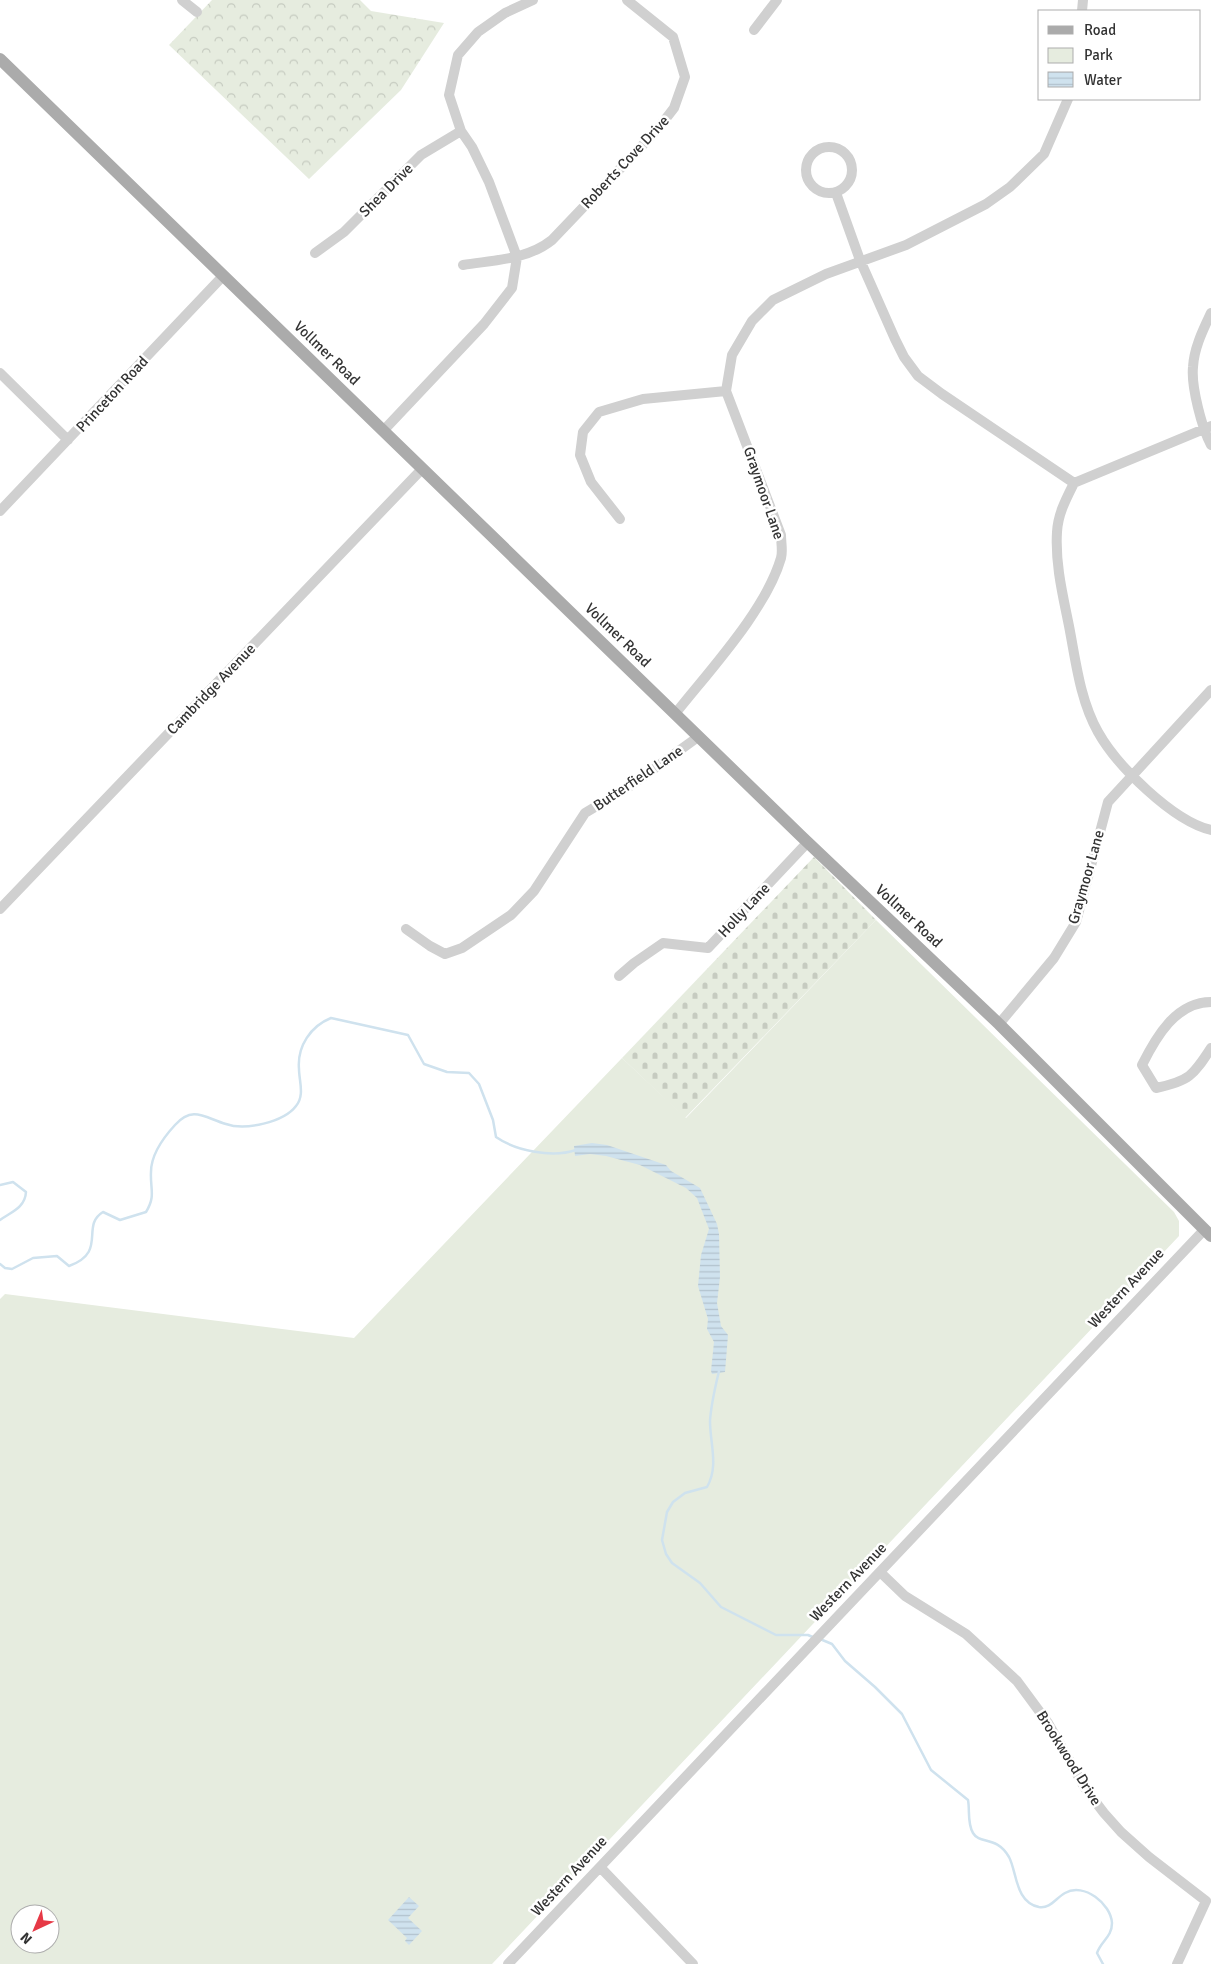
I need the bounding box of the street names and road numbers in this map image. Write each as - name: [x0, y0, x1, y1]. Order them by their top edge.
- street label: Roberts Cove Drive: [577, 112, 673, 212]
- street label: Shea Drive: [355, 159, 417, 221]
- street label: Vollmer Road: [290, 317, 364, 389]
- street label: Princeton Road: [72, 352, 152, 436]
- street label: Graymoor Lane: [740, 444, 788, 542]
- street label: Vollmer Road: [581, 599, 655, 671]
- street label: Cambridge Avenue: [163, 640, 259, 738]
- street label: Butterfield Lane: [590, 741, 686, 815]
- street label: Graymoor Lane: [1064, 828, 1108, 926]
- street label: Holly Lane: [714, 879, 774, 941]
- street label: Vollmer Road: [872, 881, 946, 951]
- street label: Western Avenue: [1084, 1244, 1168, 1332]
- street label: Western Avenue: [806, 1539, 890, 1625]
- street label: Brookwood Drive: [1033, 1707, 1105, 1809]
- street label: Western Avenue: [527, 1832, 611, 1920]

